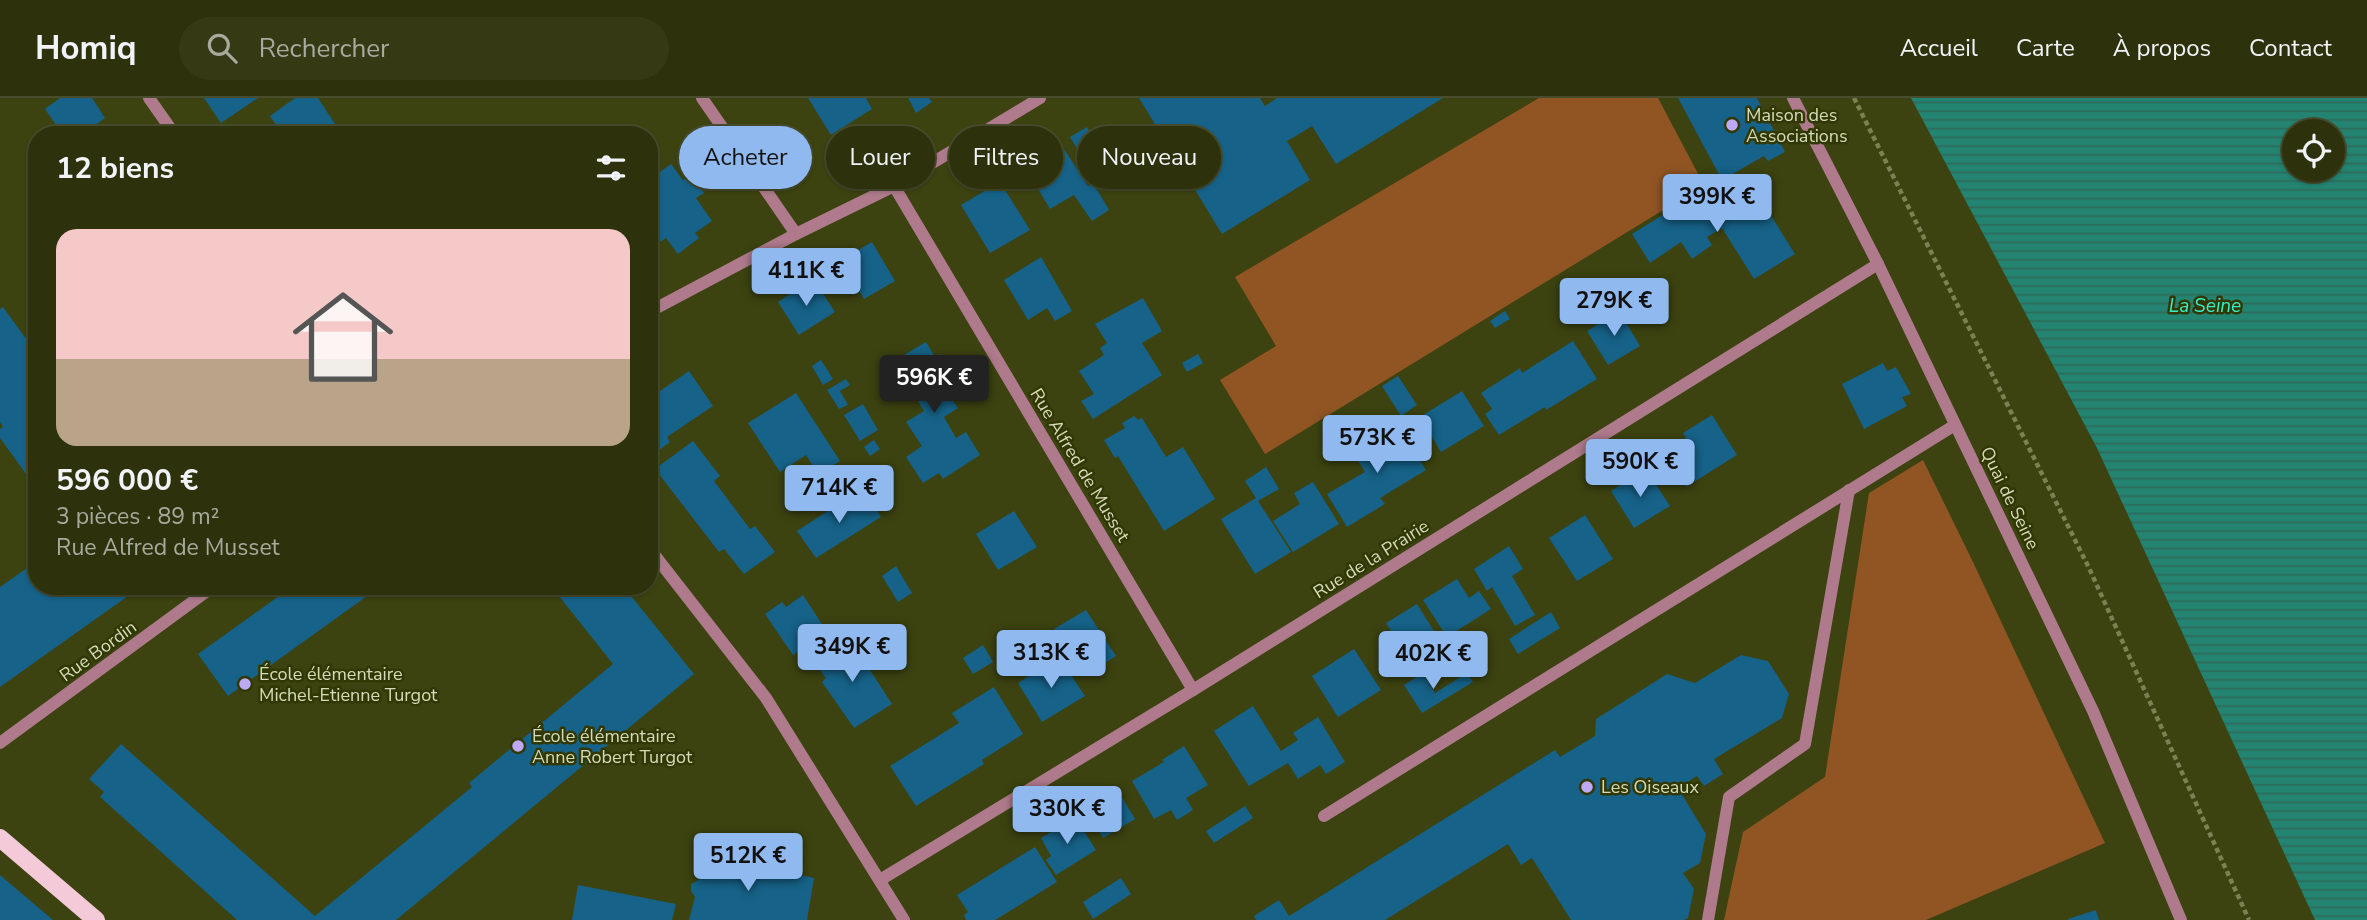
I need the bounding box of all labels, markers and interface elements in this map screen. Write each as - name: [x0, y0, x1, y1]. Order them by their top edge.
- search box: [179, 17, 669, 80]
- text: Homiq: [35, 26, 137, 71]
- icon: search: [203, 29, 241, 67]
- text: Rechercher: [259, 31, 389, 66]
- text: Accueil: [1900, 32, 1978, 64]
- text: Carte: [2016, 32, 2075, 64]
- text: À propos: [2113, 32, 2211, 64]
- text: Contact: [2249, 32, 2332, 64]
- place label: Maison des Associations: [1746, 103, 1848, 148]
- marker: Maison des Associations: [1724, 117, 1740, 133]
- map controls: [2282, 119, 2345, 182]
- button: locate: [2282, 119, 2345, 182]
- chip: Acheter: [679, 126, 812, 189]
- chip: Louer: [826, 126, 935, 189]
- chip: Filtres: [949, 126, 1063, 189]
- chip: Nouveau: [1077, 126, 1221, 189]
- text: 12 biens: [56, 148, 174, 189]
- icon: filters: [592, 149, 630, 187]
- pin: 399K €: [1660, 174, 1774, 234]
- text: 399K €: [1679, 181, 1755, 212]
- pin: 411K €: [749, 248, 863, 308]
- text: 411K €: [768, 255, 844, 286]
- icon: home: [280, 274, 406, 400]
- pin: 279K €: [1557, 278, 1671, 338]
- text: 279K €: [1576, 285, 1652, 316]
- water label: La Seine: [2169, 293, 2241, 319]
- pin: 596K €: [877, 356, 991, 415]
- text: 596K €: [896, 362, 972, 393]
- street label: Rue Alfred de Musset: [1025, 384, 1136, 547]
- pin: 573K €: [1320, 416, 1434, 475]
- text: 573K €: [1339, 422, 1415, 453]
- pin: 590K €: [1583, 440, 1697, 499]
- street label: Quai de Seine: [1975, 443, 2045, 553]
- text: 590K €: [1602, 446, 1678, 477]
- text: 596 000 €: [56, 460, 198, 501]
- pin: 714K €: [782, 466, 896, 525]
- text: 714K €: [801, 472, 877, 503]
- text: 3 pièces · 89 m²: [56, 501, 219, 532]
- street label: Rue de la Prairie: [1309, 514, 1433, 604]
- text: Rue Alfred de Musset: [56, 532, 280, 563]
- street label: Rue Bordin: [55, 615, 141, 687]
- pin: 349K €: [795, 624, 909, 684]
- pin: 313K €: [994, 630, 1108, 690]
- text: 349K €: [814, 631, 890, 662]
- pin: 402K €: [1376, 632, 1490, 691]
- text: 313K €: [1013, 637, 1089, 668]
- text: 402K €: [1395, 638, 1471, 669]
- place label: École élémentaire Michel-Etienne Turgot: [259, 662, 438, 707]
- marker: École élémentaire Michel-Etienne Turgot: [237, 676, 253, 692]
- place label: École élémentaire Anne Robert Turgot: [532, 724, 693, 769]
- marker: École élémentaire Anne Robert Turgot: [510, 738, 526, 754]
- place label: Les Oiseaux: [1601, 775, 1699, 799]
- marker: Les Oiseaux: [1579, 779, 1595, 795]
- pin: 330K €: [1010, 786, 1124, 846]
- text: 330K €: [1029, 793, 1105, 824]
- pin: 512K €: [691, 834, 805, 893]
- text: 512K €: [710, 840, 786, 871]

